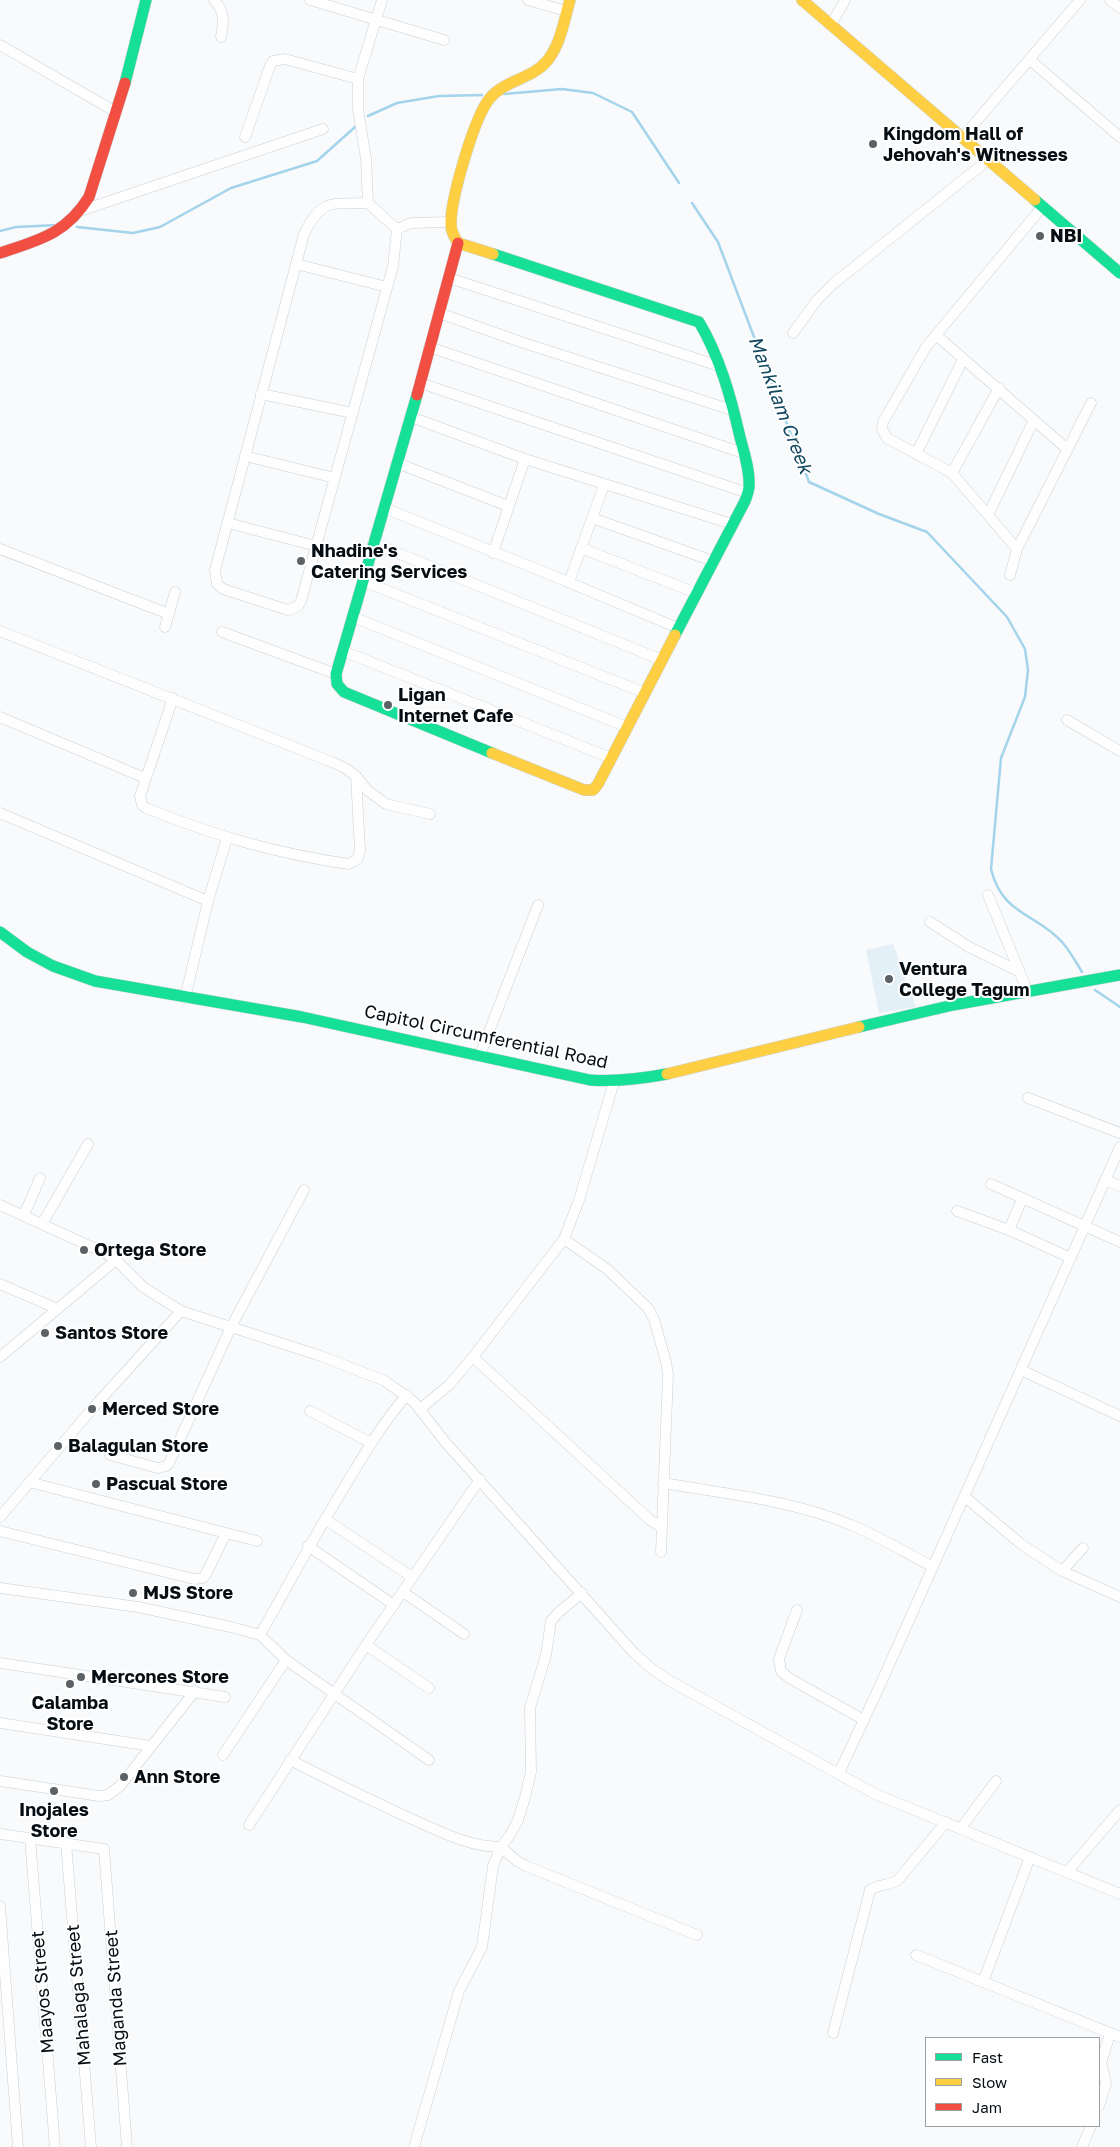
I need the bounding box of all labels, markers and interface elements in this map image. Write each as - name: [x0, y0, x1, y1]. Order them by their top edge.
- place label: Kingdom Hall of Jehovah's Witnesses: [883, 123, 1068, 166]
- marker: Kingdom Hall of Jehovah's Witnesses: [867, 138, 879, 150]
- place label: NBI: [1050, 225, 1082, 247]
- marker: NBI: [1034, 230, 1046, 242]
- water label: Mankilam Creek: [743, 333, 817, 477]
- place label: Nhadine's Catering Services: [311, 540, 467, 582]
- marker: Nhadine's Catering Services: [295, 555, 307, 567]
- place label: Ligan Internet Cafe: [398, 684, 513, 726]
- marker: Ligan Internet Cafe: [382, 699, 394, 711]
- place label: Ventura College Tagum: [899, 958, 1030, 1001]
- marker: Ventura College Tagum: [883, 973, 895, 985]
- street label: Capitol Circumferential Road: [362, 1001, 610, 1073]
- place label: Ortega Store: [94, 1239, 206, 1261]
- marker: Ortega Store: [78, 1244, 90, 1256]
- place label: Santos Store: [55, 1322, 168, 1344]
- marker: Santos Store: [39, 1327, 51, 1339]
- place label: Merced Store: [102, 1398, 219, 1420]
- marker: Merced Store: [86, 1403, 98, 1415]
- place label: Balagulan Store: [68, 1435, 208, 1457]
- marker: Balagulan Store: [52, 1440, 64, 1452]
- place label: Pascual Store: [106, 1473, 228, 1495]
- marker: Pascual Store: [90, 1478, 102, 1490]
- place label: MJS Store: [143, 1582, 233, 1604]
- marker: MJS Store: [127, 1587, 139, 1599]
- place label: Mercones Store: [91, 1666, 229, 1688]
- marker: Mercones Store: [75, 1671, 87, 1683]
- marker: Calamba Store: [64, 1678, 76, 1690]
- place label: Calamba Store: [32, 1692, 108, 1735]
- place label: Ann Store: [134, 1766, 220, 1788]
- marker: Ann Store: [118, 1771, 130, 1783]
- marker: Inojales Store: [48, 1785, 60, 1797]
- place label: Inojales Store: [19, 1799, 89, 1842]
- street label: Mahalaga Street: [62, 1923, 96, 2067]
- street label: Maganda Street: [100, 1929, 132, 2067]
- street label: Maayos Street: [27, 1930, 59, 2054]
- legend: [925, 2037, 1100, 2127]
- text: Fast: [972, 2048, 1003, 2066]
- text: Slow: [972, 2073, 1007, 2091]
- text: Jam: [972, 2098, 1002, 2116]

